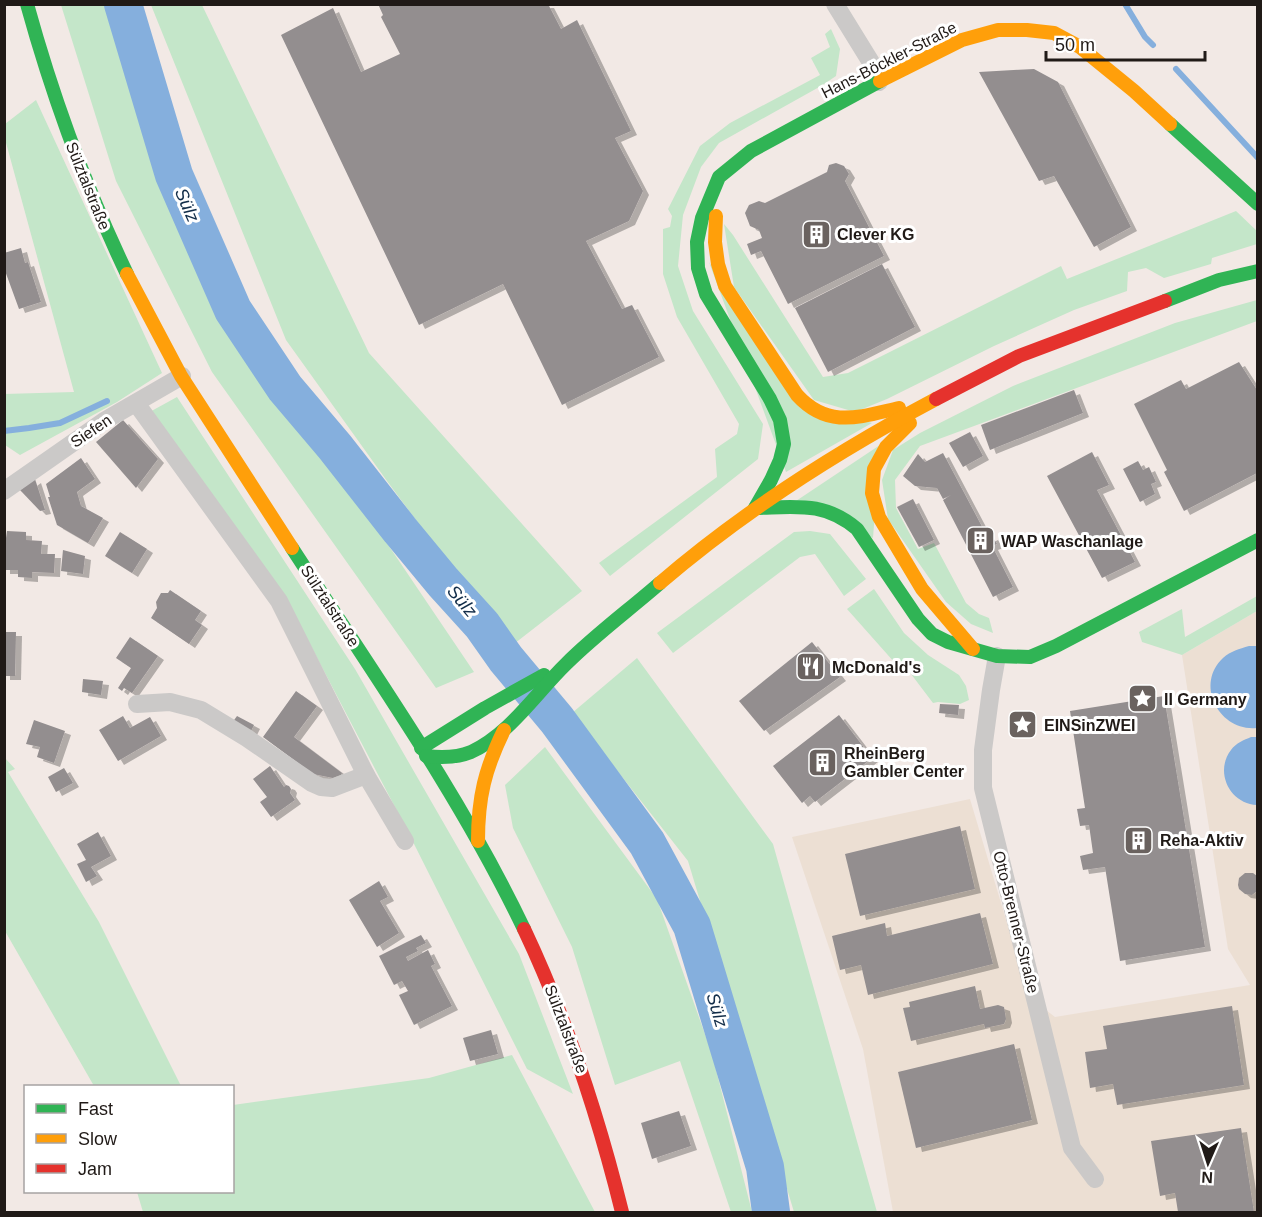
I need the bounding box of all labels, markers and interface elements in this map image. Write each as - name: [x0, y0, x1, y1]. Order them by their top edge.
- street label: Hans-Böckler-Straße: [819, 18, 959, 101]
- scale bar: [1046, 24, 1205, 62]
- text: 50 m: [1055, 35, 1095, 55]
- street label: Sülztalstraße: [63, 140, 113, 233]
- water label: Sülz: [171, 185, 203, 225]
- building icon: Clever KG: [800, 218, 832, 250]
- place label: Clever KG: [837, 226, 914, 243]
- street label: Siefen: [67, 411, 115, 451]
- building icon: WAP Waschanlage: [964, 525, 996, 557]
- place label: WAP Waschanlage: [1001, 533, 1143, 550]
- street label: Sülztalstraße: [297, 562, 363, 650]
- water label: Sülz: [443, 581, 481, 621]
- restaurant icon: McDonald's: [795, 651, 827, 683]
- place label: McDonald's: [832, 659, 921, 676]
- place icon: II Germany: [1127, 683, 1159, 715]
- place label: II Germany: [1164, 691, 1247, 708]
- place icon: EINSinZWEI: [1007, 709, 1039, 741]
- place label: EINSinZWEI: [1044, 717, 1136, 734]
- place label: RheinBerg Gambler Center: [844, 745, 964, 780]
- building icon: RheinBerg Gambler Center: [807, 746, 839, 778]
- building icon: Reha-Aktiv: [1123, 824, 1155, 856]
- place label: Reha-Aktiv: [1160, 832, 1244, 849]
- street label: Otto-Brenner-Straße: [990, 849, 1042, 995]
- street label: Sülztalstraße: [541, 982, 591, 1076]
- water label: Sülz: [702, 990, 732, 1030]
- legend: [24, 1085, 234, 1193]
- text: Fast: [78, 1099, 113, 1119]
- text: Slow: [78, 1129, 118, 1149]
- north arrow: [1178, 1133, 1238, 1193]
- text: Jam: [78, 1159, 112, 1179]
- text: N: [1201, 1169, 1213, 1186]

